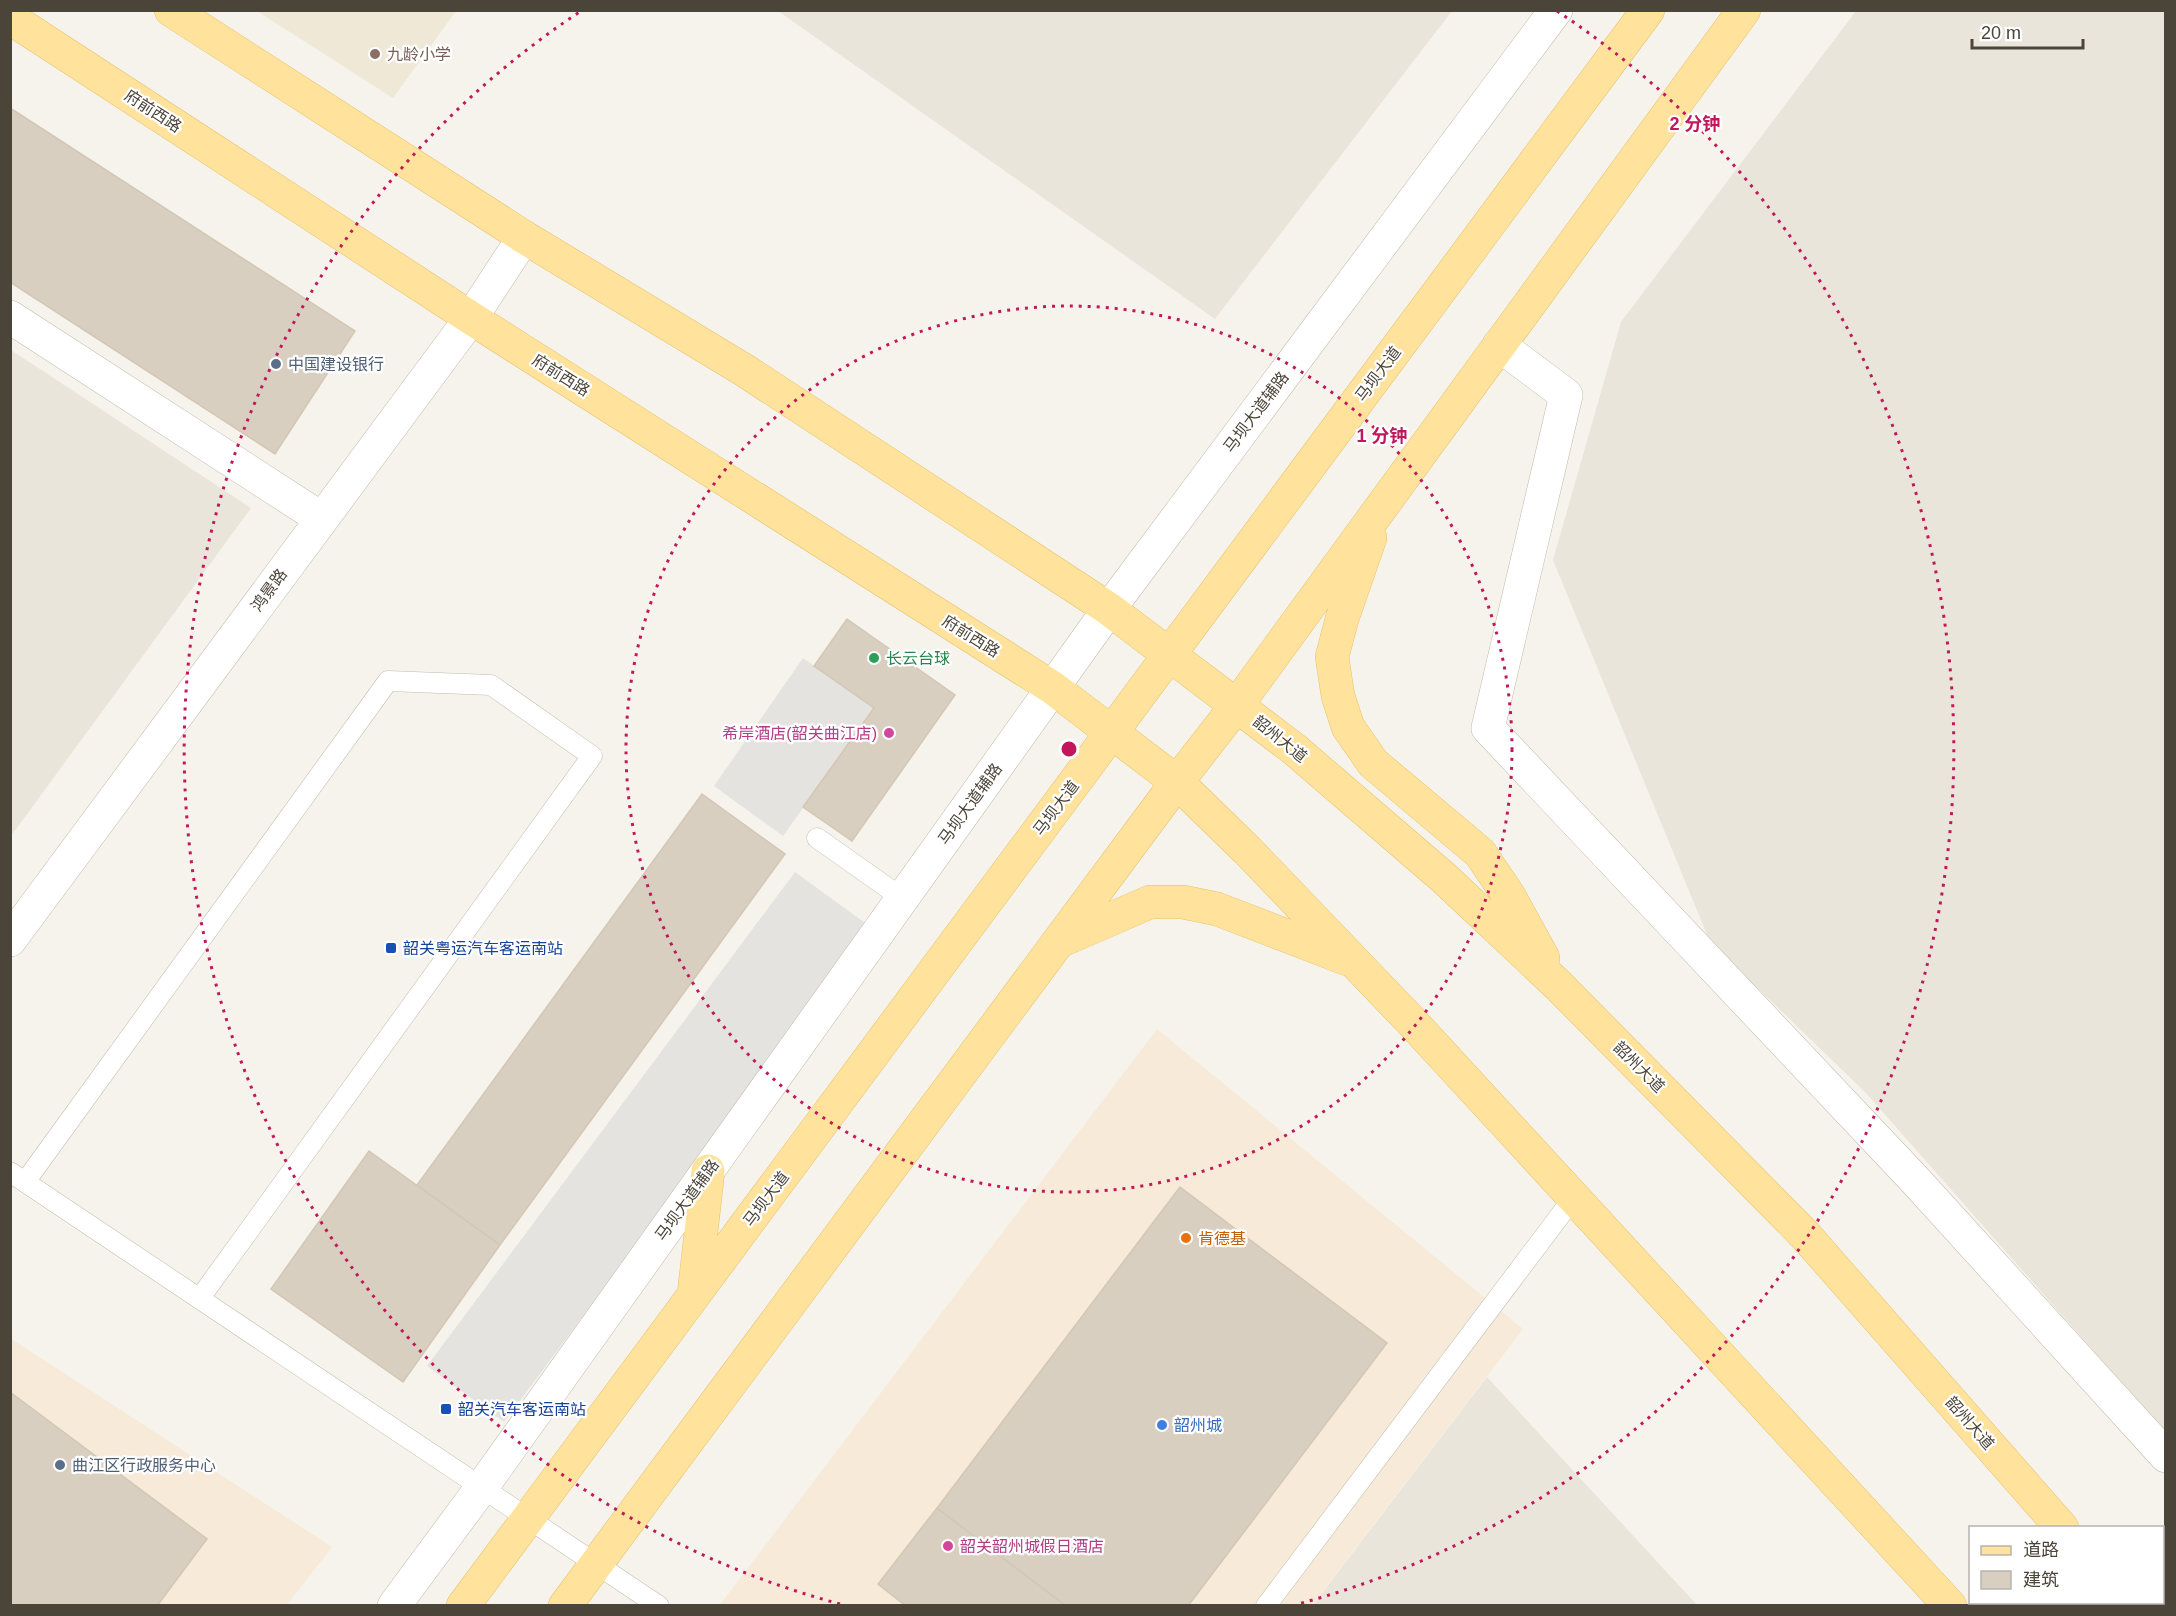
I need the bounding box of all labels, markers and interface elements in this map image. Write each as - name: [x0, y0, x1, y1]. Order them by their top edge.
- scale bar: [1972, 12, 2083, 50]
- text: 20 m: [1981, 23, 2021, 43]
- place label: 九龄小学: [387, 46, 451, 63]
- marker: 九龄小学: [368, 47, 382, 61]
- street label: 府前西路: [122, 86, 184, 136]
- text: 2 分钟: [1669, 114, 1721, 134]
- street label: 马坝大道: [1352, 343, 1404, 405]
- street label: 府前西路: [529, 351, 593, 399]
- place label: 中国建设银行: [288, 356, 384, 373]
- marker: 中国建设银行: [269, 357, 283, 371]
- street label: 马坝大道辅路: [1220, 369, 1292, 455]
- text: 1 分钟: [1356, 426, 1408, 446]
- street label: 鸿景路: [248, 566, 290, 614]
- street label: 府前西路: [939, 612, 1003, 660]
- place label: 长云台球: [886, 650, 950, 667]
- marker: 长云台球: [867, 651, 881, 665]
- street label: 韶州大道: [1250, 712, 1310, 766]
- place label: 希岸酒店(韶关曲江店): [722, 725, 877, 742]
- marker: 希岸酒店(韶关曲江店): [882, 726, 896, 740]
- centre of rings: [1059, 739, 1079, 759]
- street label: 马坝大道辅路: [935, 760, 1005, 848]
- street label: 马坝大道: [1030, 777, 1082, 839]
- place label: 韶关粤运汽车客运南站: [403, 940, 563, 957]
- marker: 韶关粤运汽车客运南站: [384, 941, 398, 955]
- street label: 韶州大道: [1610, 1038, 1668, 1096]
- street label: 马坝大道辅路: [652, 1156, 722, 1244]
- street label: 马坝大道: [740, 1168, 792, 1230]
- place label: 肯德基: [1198, 1230, 1246, 1247]
- marker: 肯德基: [1179, 1231, 1193, 1245]
- street label: 韶州大道: [1943, 1393, 1997, 1453]
- place label: 韶关汽车客运南站: [458, 1401, 586, 1418]
- marker: 韶关汽车客运南站: [439, 1402, 453, 1416]
- place label: 韶州城: [1174, 1417, 1222, 1434]
- marker: 韶州城: [1155, 1418, 1169, 1432]
- place label: 曲江区行政服务中心: [72, 1457, 216, 1474]
- marker: 曲江区行政服务中心: [53, 1458, 67, 1472]
- legend: [1969, 1526, 2164, 1604]
- place label: 韶关韶州城假日酒店: [960, 1538, 1104, 1555]
- marker: 韶关韶州城假日酒店: [941, 1539, 955, 1553]
- text: 道路: [2023, 1540, 2059, 1560]
- text: 建筑: [2023, 1570, 2059, 1590]

